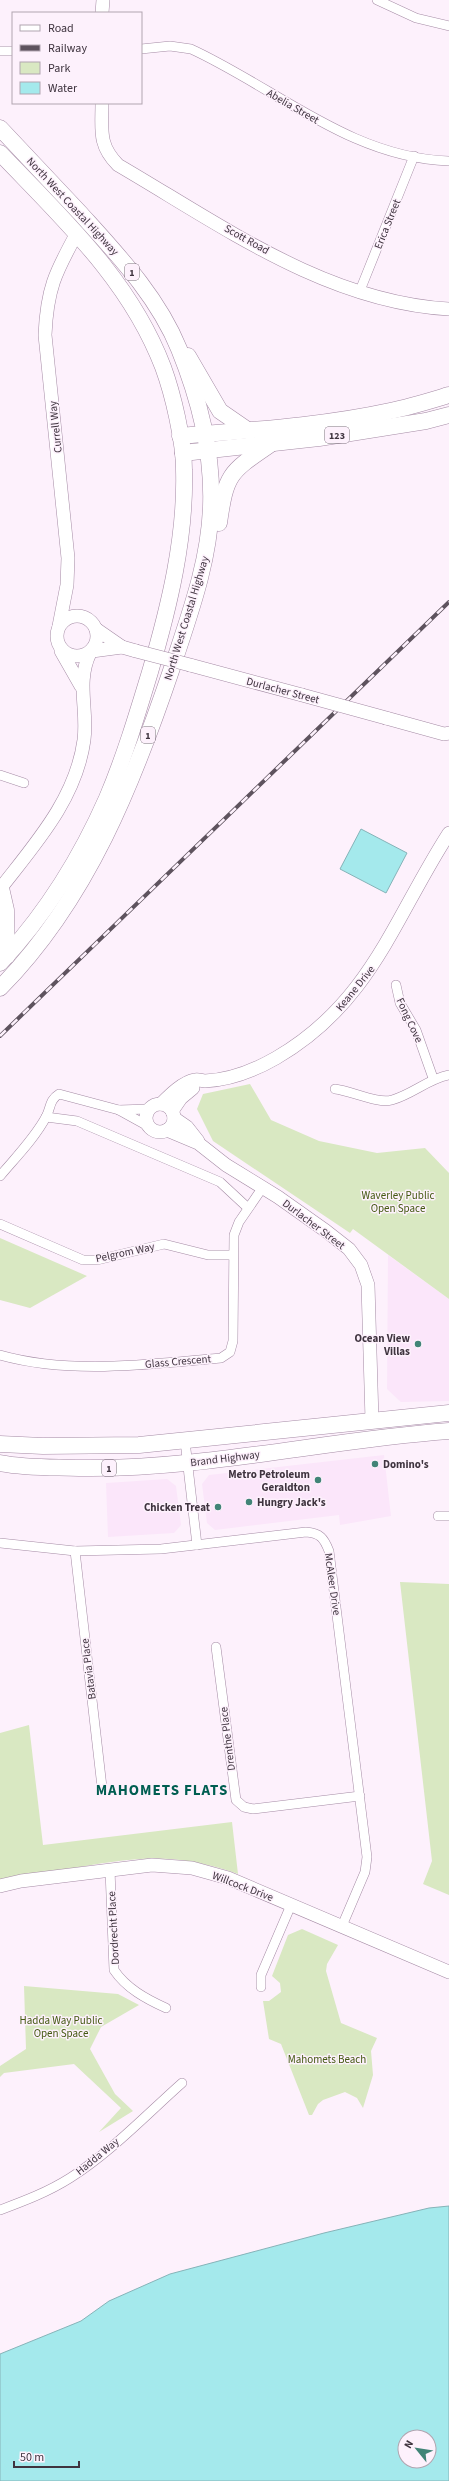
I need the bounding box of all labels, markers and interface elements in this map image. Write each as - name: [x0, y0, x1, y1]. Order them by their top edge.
- legend: [12, 12, 142, 104]
- text: Road: [48, 20, 74, 37]
- text: Railway: [48, 40, 87, 57]
- text: Park: [48, 60, 70, 77]
- text: Water: [48, 80, 78, 97]
- street label: Abelia Street: [264, 85, 322, 128]
- street label: North West Coastal Highway: [23, 154, 122, 259]
- street label: Erica Street: [371, 197, 404, 251]
- street label: Scott Road: [221, 221, 272, 258]
- road number: 1: [125, 264, 139, 280]
- street label: Currell Way: [45, 400, 66, 454]
- road number: 123: [325, 427, 349, 443]
- street label: North West Coastal Highway: [160, 554, 213, 682]
- street label: Durlacher Street: [245, 674, 321, 707]
- road number: 1: [141, 727, 155, 743]
- street label: Keane Drive: [332, 962, 379, 1014]
- street label: Fong Cove: [393, 995, 427, 1046]
- park label: Waverley Public Open Space: [362, 1188, 434, 1216]
- street label: Durlacher Street: [279, 1196, 348, 1253]
- street label: Pelgrom Way: [94, 1239, 156, 1266]
- place label: Ocean View Villas: [354, 1331, 410, 1359]
- marker: Ocean View Villas: [413, 1339, 423, 1349]
- street label: Glass Crescent: [144, 1351, 212, 1372]
- street label: Brand Highway: [190, 1447, 261, 1470]
- place label: Domino's: [383, 1457, 429, 1472]
- marker: Domino's: [370, 1459, 380, 1469]
- road number: 1: [102, 1460, 116, 1476]
- place label: Metro Petroleum Geraldton: [228, 1467, 310, 1495]
- marker: Metro Petroleum Geraldton: [313, 1475, 323, 1485]
- place label: Hungry Jack's: [257, 1495, 326, 1510]
- marker: Hungry Jack's: [244, 1497, 254, 1507]
- place label: Chicken Treat: [144, 1500, 211, 1515]
- marker: Chicken Treat: [213, 1502, 223, 1512]
- street label: McAleer Drive: [321, 1552, 344, 1617]
- street label: Batavia Place: [77, 1637, 100, 1700]
- street label: Drenthe Place: [216, 1706, 239, 1772]
- district label: MAHOMETS FLATS: [96, 1780, 228, 1801]
- street label: Willcock Drive: [210, 1868, 276, 1905]
- street label: Dordrecht Place: [104, 1890, 123, 1965]
- park label: Hadda Way Public Open Space: [20, 2013, 102, 2041]
- park label: Mahomets Beach: [288, 2052, 366, 2067]
- street label: Hadda Way: [72, 2134, 122, 2179]
- north arrow: [397, 2429, 437, 2469]
- text: N: [400, 2437, 417, 2451]
- scale bar: [14, 2443, 79, 2469]
- text: 50 m: [20, 2449, 44, 2466]

